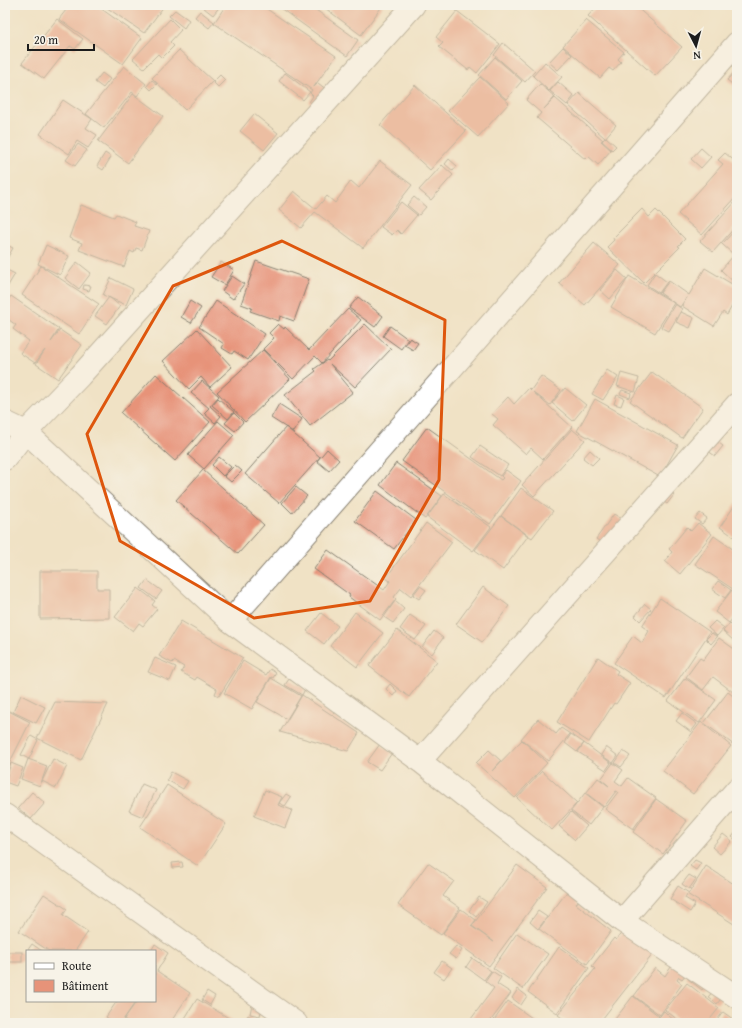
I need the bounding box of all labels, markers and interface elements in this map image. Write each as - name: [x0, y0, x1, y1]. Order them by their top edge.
- scale bar: [28, 26, 94, 52]
- north arrow: [676, 26, 716, 66]
- text: 20 m: [34, 31, 58, 48]
- text: N: [692, 48, 702, 64]
- legend: [26, 950, 156, 1002]
- text: Route: [62, 957, 92, 974]
- text: Bâtiment: [62, 977, 109, 994]

